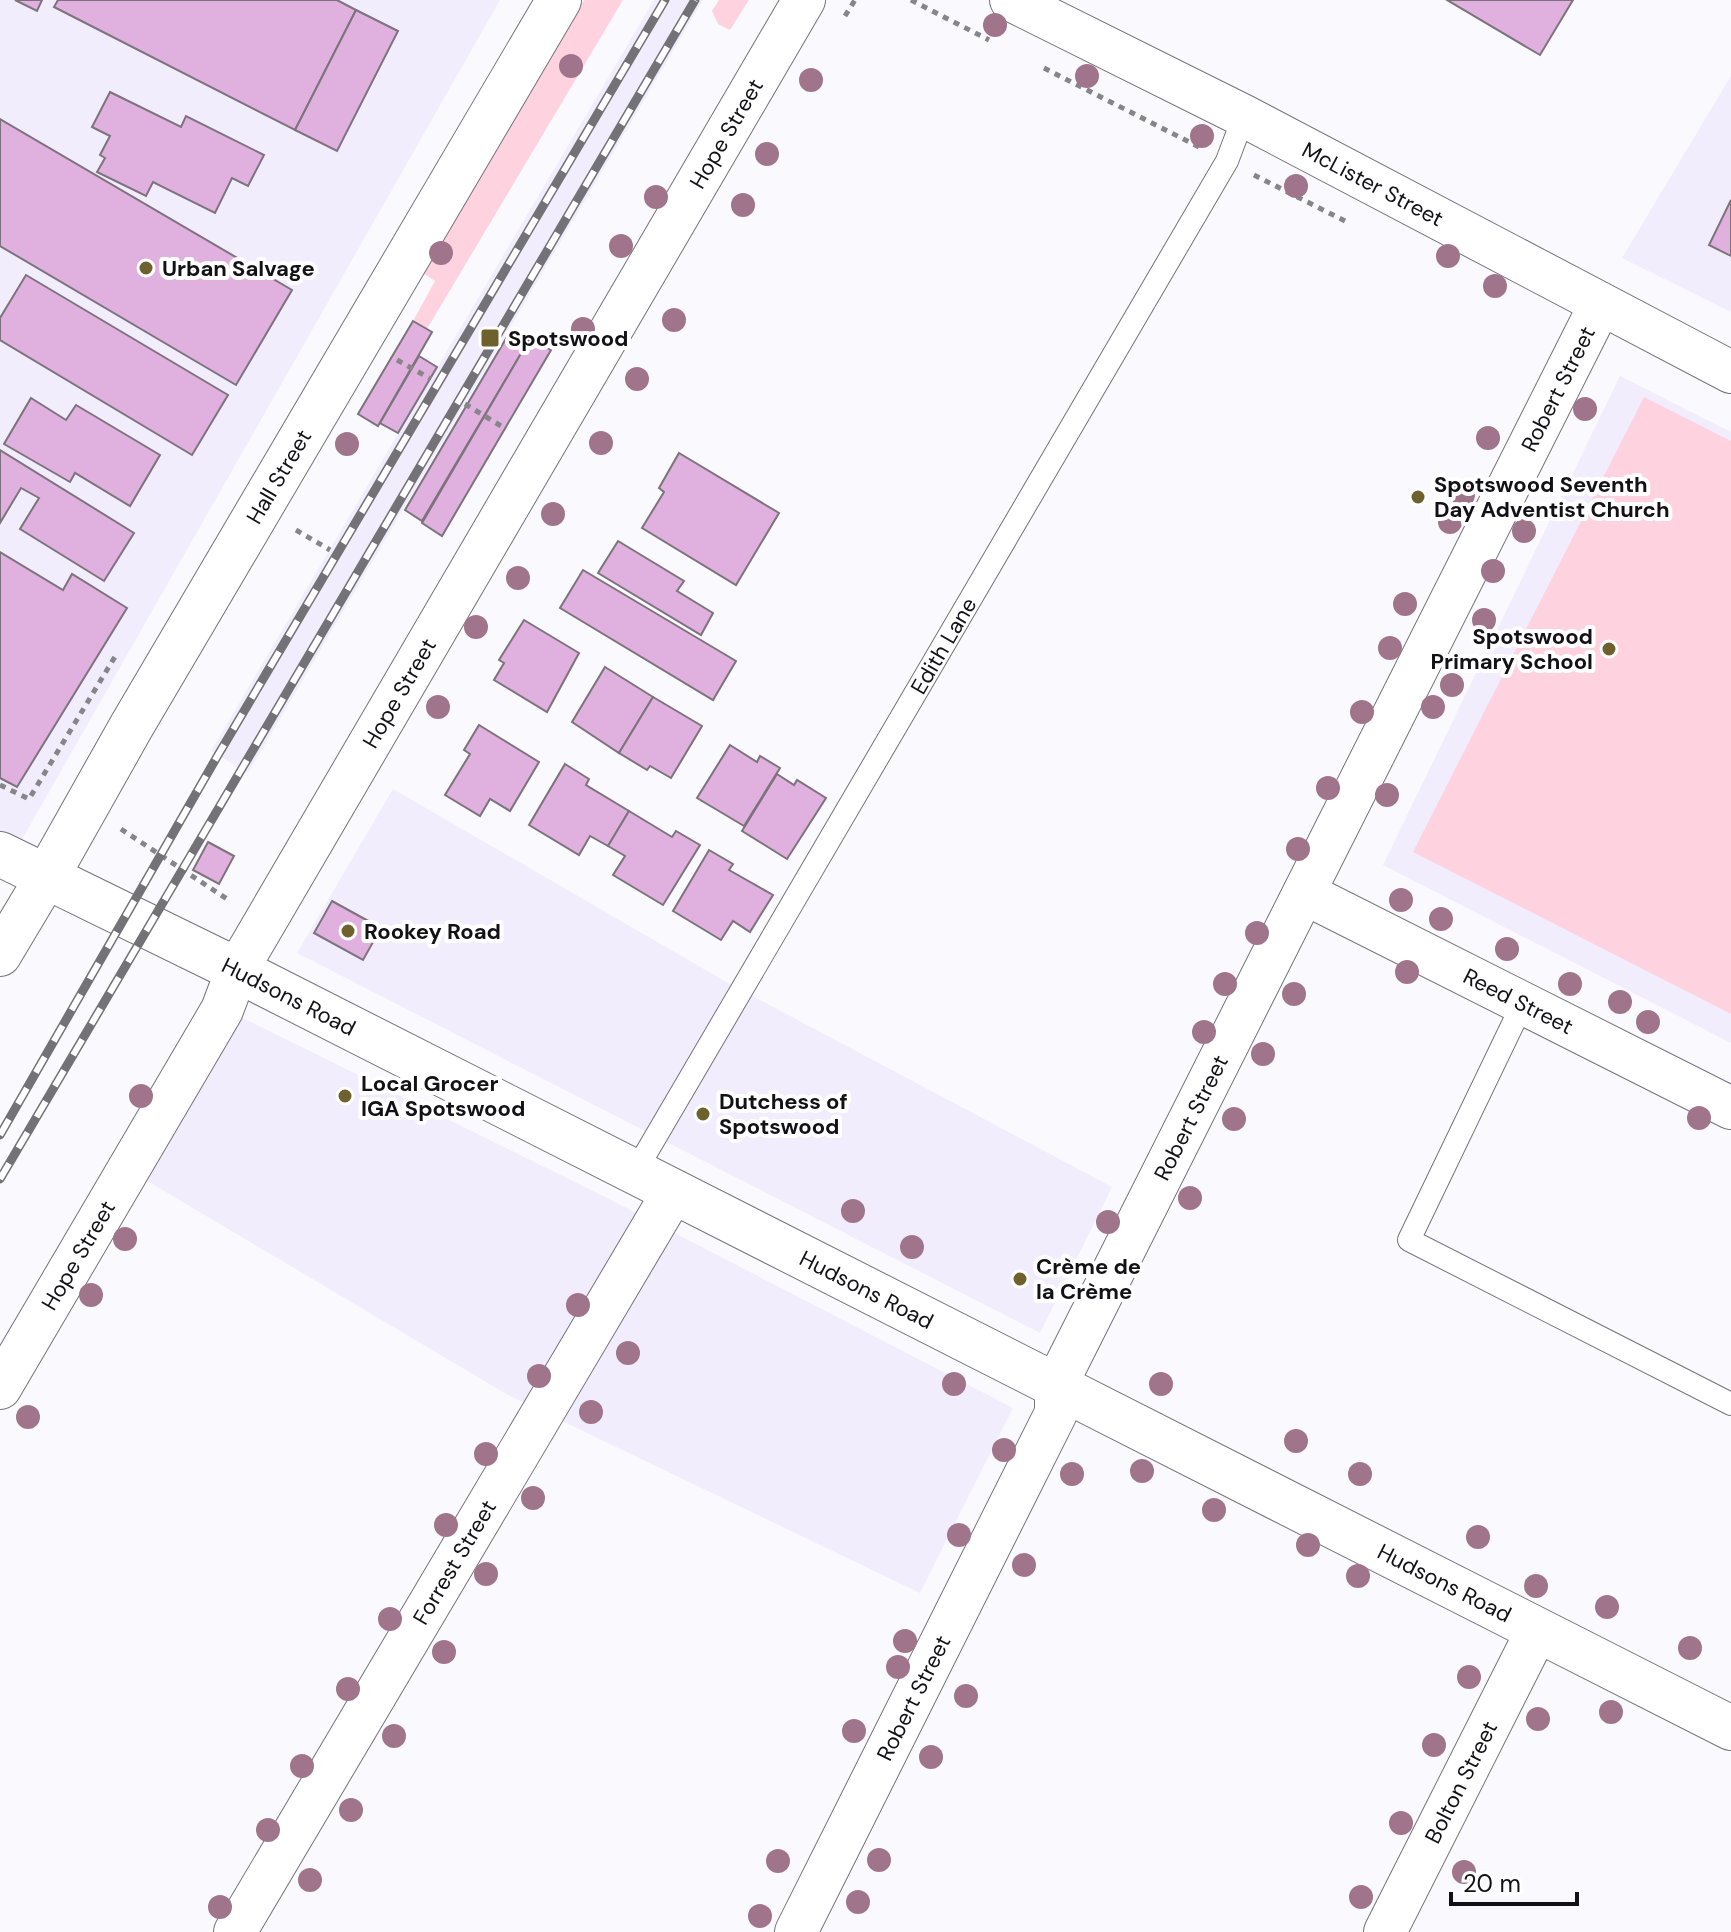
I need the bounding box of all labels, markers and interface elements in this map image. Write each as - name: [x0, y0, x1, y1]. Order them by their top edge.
- street label: Hope Street: [683, 74, 770, 194]
- street label: McLister Street: [1297, 135, 1448, 233]
- place label: Urban Salvage: [162, 254, 315, 283]
- marker: Urban Salvage: [137, 259, 155, 277]
- street label: Robert Street: [1515, 321, 1602, 457]
- place label: Spotswood: [508, 324, 629, 353]
- marker: Spotswood: [479, 327, 501, 349]
- street label: Hall Street: [240, 424, 318, 529]
- place label: Spotswood Seventh Day Adventist Church: [1434, 470, 1670, 524]
- marker: Spotswood Seventh Day Adventist Church: [1409, 488, 1427, 506]
- street label: Edith Lane: [904, 592, 983, 700]
- place label: Spotswood Primary School: [1430, 622, 1593, 676]
- street label: Hope Street: [356, 633, 443, 753]
- marker: Spotswood Primary School: [1600, 640, 1618, 658]
- place label: Rookey Road: [364, 917, 501, 946]
- marker: Rookey Road: [339, 922, 357, 940]
- street label: Hudsons Road: [217, 951, 360, 1043]
- street label: Reed Street: [1458, 962, 1578, 1041]
- street label: Robert Street: [1147, 1050, 1235, 1185]
- place label: Local Grocer IGA Spotswood: [361, 1069, 525, 1123]
- marker: Local Grocer IGA Spotswood: [336, 1087, 354, 1105]
- place label: Dutchess of Spotswood: [719, 1087, 848, 1141]
- marker: Dutchess of Spotswood: [694, 1105, 712, 1123]
- street label: Hope Street: [35, 1195, 122, 1316]
- street label: Hudsons Road: [795, 1244, 938, 1336]
- place label: Crème de la Crème: [1036, 1252, 1141, 1306]
- marker: Crème de la Crème: [1011, 1270, 1029, 1288]
- street label: Forrest Street: [406, 1495, 503, 1630]
- street label: Hudsons Road: [1373, 1537, 1516, 1629]
- street label: Robert Street: [870, 1630, 957, 1766]
- street label: Bolton Street: [1418, 1716, 1504, 1848]
- scale bar: [1451, 1856, 1577, 1906]
- text: 20 m: [1463, 1868, 1521, 1899]

